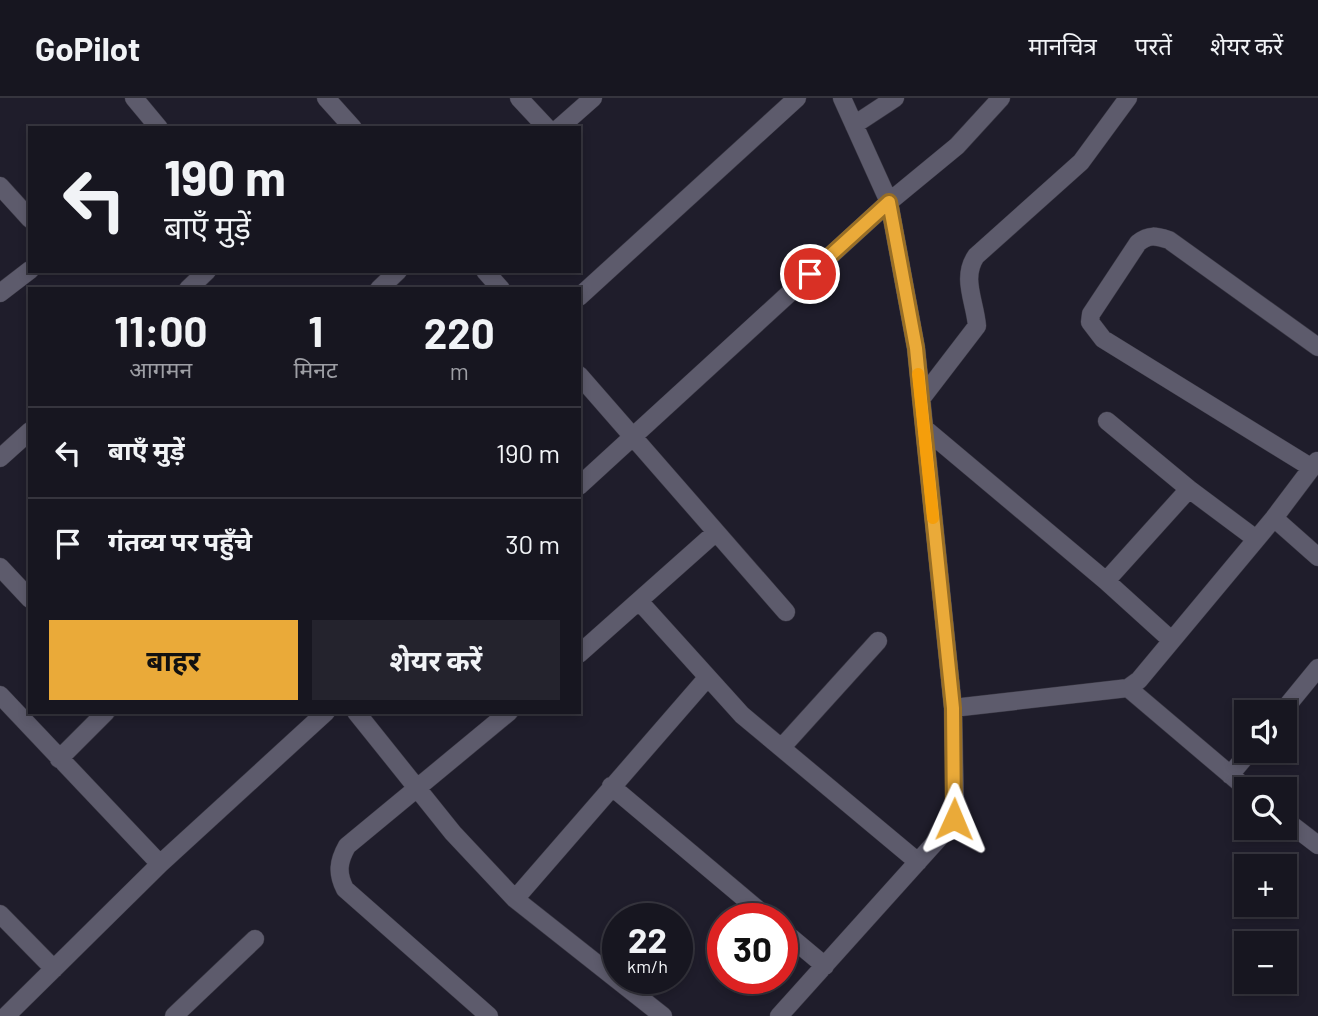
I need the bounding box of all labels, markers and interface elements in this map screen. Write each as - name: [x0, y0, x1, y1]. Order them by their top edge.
- text: GoPilot: [35, 28, 140, 68]
- text: मानचित्र: [1028, 31, 1097, 60]
- text: परतें: [1135, 31, 1172, 60]
- text: शेयर करें: [1210, 31, 1283, 60]
- text: 190 m: [164, 147, 286, 206]
- icon: left: [49, 154, 140, 245]
- text: बाएँ मुड़ें: [164, 207, 251, 245]
- pin: [780, 244, 840, 304]
- icon: arrive: [791, 255, 829, 293]
- text: 11:00: [114, 305, 207, 355]
- text: 1: [308, 305, 323, 355]
- text: 220: [424, 307, 495, 357]
- text: आगमन: [129, 355, 192, 383]
- text: मिनट: [294, 355, 338, 383]
- text: m: [450, 357, 469, 385]
- icon: left: [49, 434, 87, 472]
- text: बाएँ मुड़ें: [108, 434, 185, 465]
- text: 190 m: [496, 437, 560, 468]
- icon: arrive: [49, 525, 87, 563]
- text: गंतव्य पर पहुँचे: [108, 525, 252, 556]
- text: 30 m: [505, 528, 560, 559]
- button: बाहर: [49, 620, 298, 700]
- button: शेयर करें: [312, 620, 560, 700]
- map controls: [1234, 700, 1297, 994]
- button: sound: [1234, 700, 1297, 763]
- button: search: [1234, 777, 1297, 840]
- position arrow: [917, 782, 991, 856]
- button: +: [1234, 854, 1297, 917]
- speed limit sign: 30: [707, 903, 798, 994]
- text: 22: [628, 918, 667, 960]
- button: −: [1234, 931, 1297, 994]
- text: km/h: [627, 955, 668, 977]

